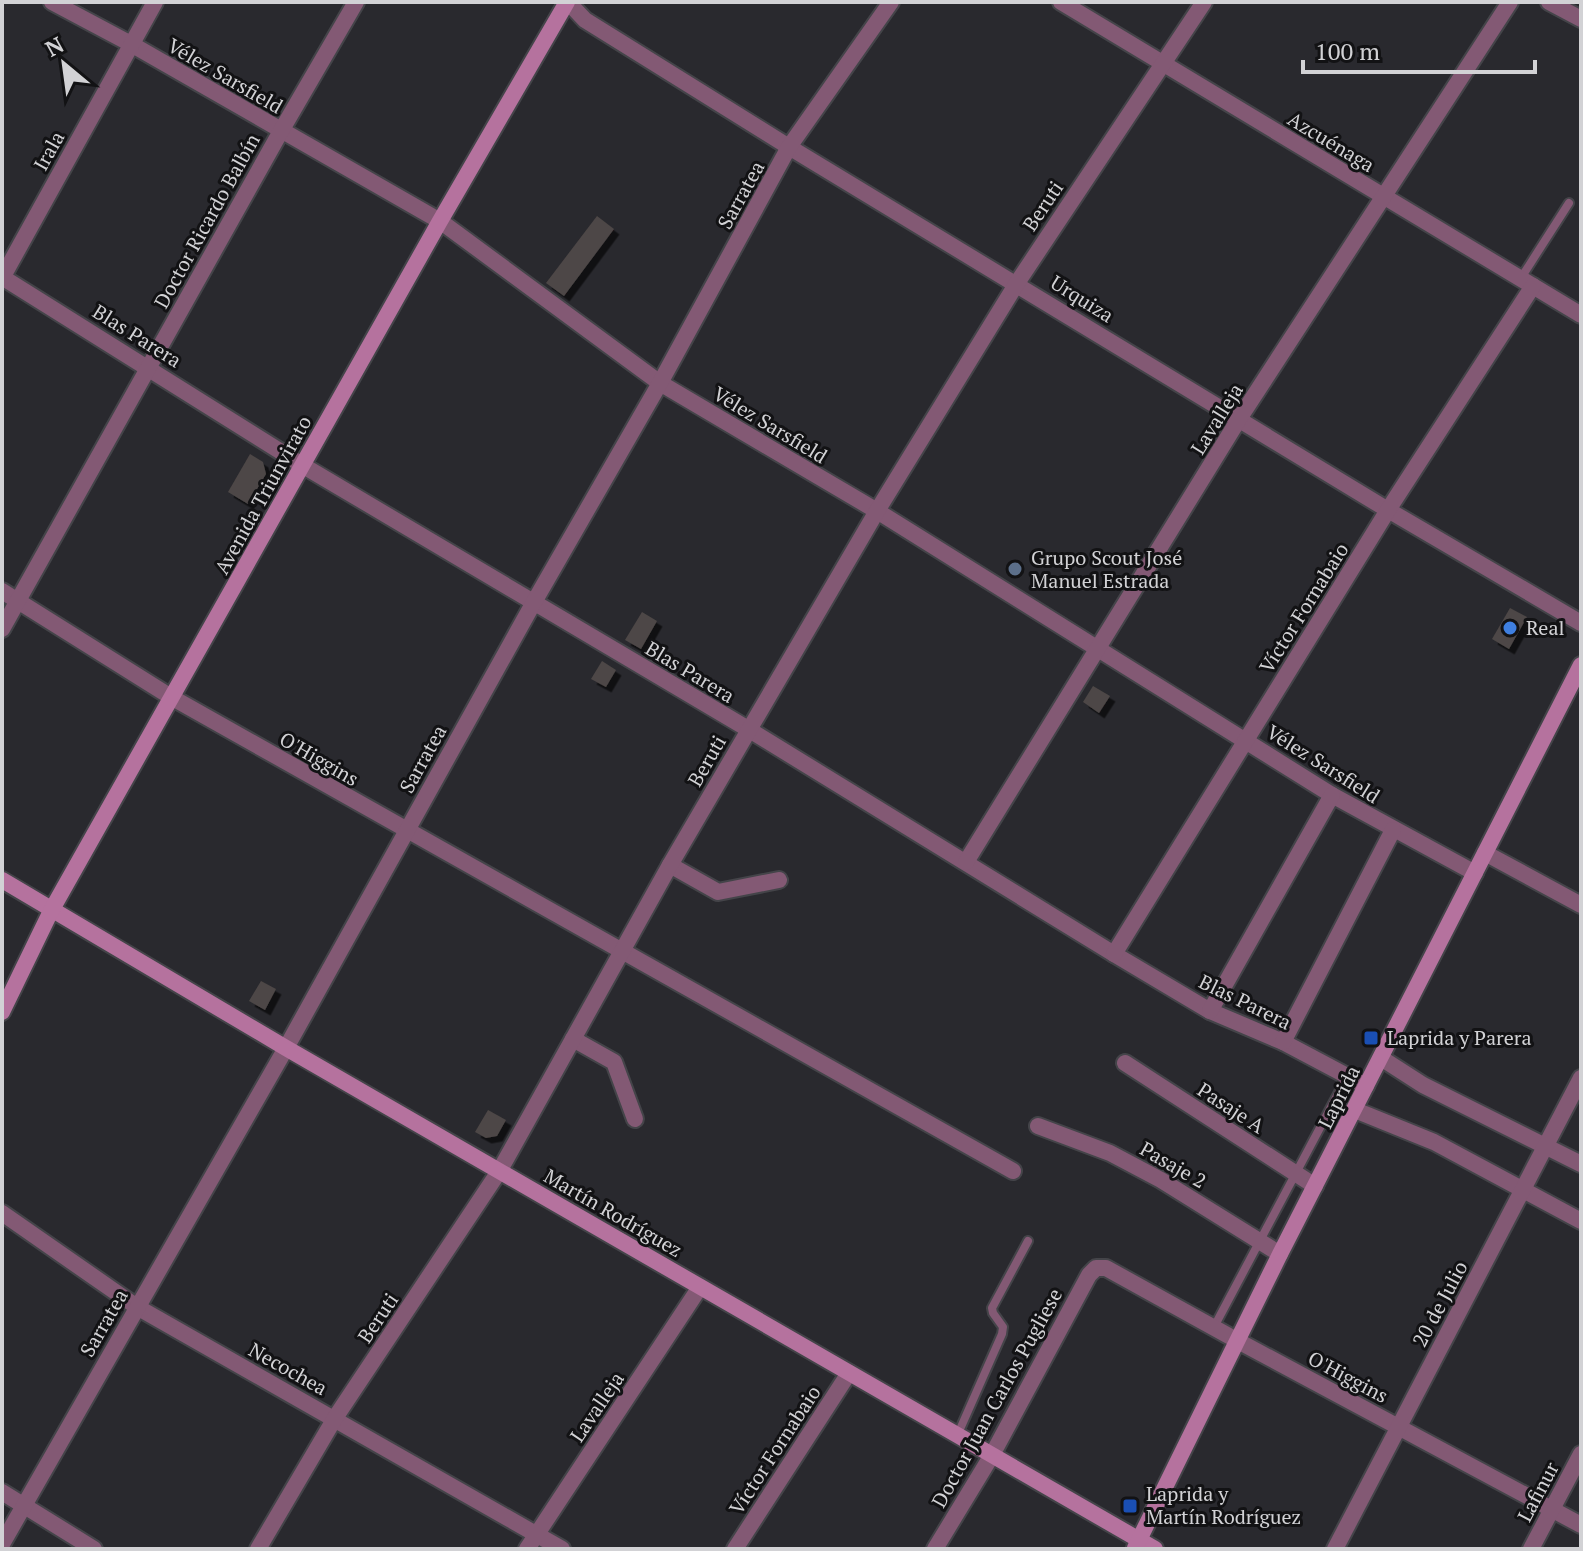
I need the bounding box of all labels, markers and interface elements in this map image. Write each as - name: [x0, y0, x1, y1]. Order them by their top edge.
- north arrow: [24, 24, 104, 104]
- scale bar: [1303, 24, 1535, 74]
- text: N: [40, 29, 69, 63]
- street label: Vélez Sarsfield: [163, 32, 288, 119]
- text: 100 m: [1315, 35, 1380, 67]
- street label: Azcuénaga: [1283, 105, 1380, 178]
- street label: Irala: [27, 126, 70, 175]
- street label: Doctor Ricardo Balbín: [147, 129, 266, 313]
- street label: Sarratea: [711, 156, 770, 234]
- street label: Beruti: [1016, 175, 1069, 236]
- street label: Urquiza: [1046, 269, 1119, 328]
- street label: Blas Parera: [88, 298, 187, 373]
- street label: Lavalleja: [1184, 378, 1249, 460]
- street label: Vélez Sarsfield: [708, 380, 832, 469]
- street label: Avenida Triunvirato: [208, 411, 317, 579]
- street label: Víctor Fornabaio: [1253, 537, 1354, 678]
- place label: Grupo Scout José Manuel Estrada: [1031, 544, 1182, 594]
- marker: Grupo Scout José Manuel Estrada: [1006, 560, 1024, 578]
- place label: Real: [1526, 614, 1565, 641]
- marker: Real: [1501, 619, 1519, 637]
- street label: Blas Parera: [641, 634, 740, 709]
- street label: Vélez Sarsfield: [1262, 718, 1385, 809]
- street label: Sarratea: [393, 720, 452, 798]
- street label: O'Higgins: [275, 725, 364, 792]
- street label: Beruti: [681, 730, 732, 791]
- street label: Blas Parera: [1195, 968, 1296, 1035]
- place label: Laprida y Parera: [1387, 1024, 1532, 1051]
- marker: Laprida y Parera: [1362, 1029, 1380, 1047]
- street label: Laprida: [1311, 1061, 1366, 1133]
- street label: Pasaje A: [1193, 1076, 1270, 1139]
- street label: Pasaje 2: [1135, 1135, 1211, 1194]
- street label: Martín Rodríguez: [539, 1162, 687, 1263]
- street label: 20 de Julio: [1406, 1256, 1473, 1351]
- street label: Doctor Juan Carlos Pugliese: [925, 1283, 1068, 1512]
- street label: Sarratea: [73, 1284, 134, 1361]
- street label: Beruti: [351, 1287, 404, 1348]
- street label: Necochea: [244, 1336, 332, 1401]
- street label: O'Higgins: [1304, 1344, 1393, 1409]
- street label: Lavalleja: [563, 1366, 630, 1447]
- street label: Víctor Fornabaio: [723, 1380, 826, 1520]
- street label: Lafinur: [1511, 1457, 1565, 1526]
- place label: Laprida y Martín Rodríguez: [1146, 1480, 1301, 1530]
- marker: Laprida y Martín Rodríguez: [1121, 1497, 1139, 1515]

